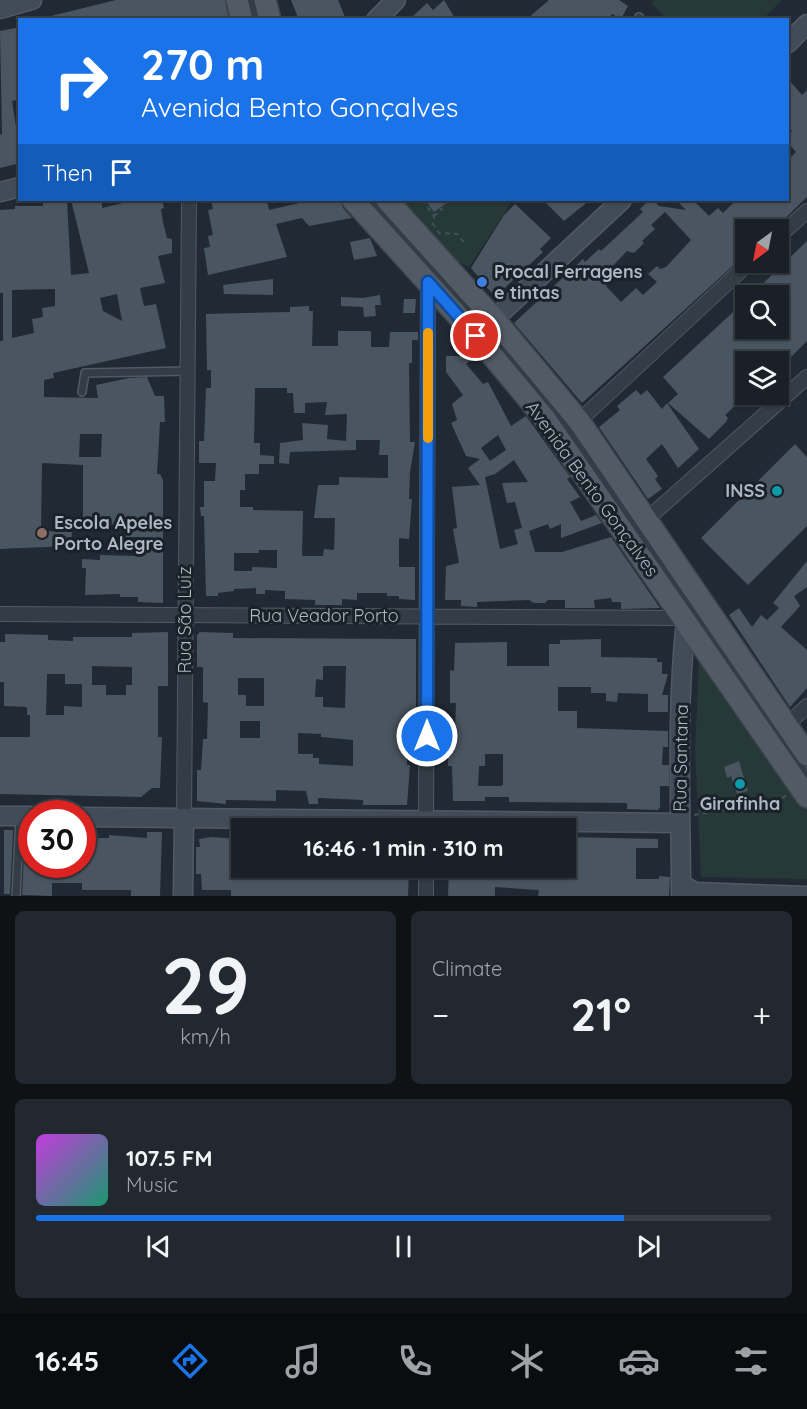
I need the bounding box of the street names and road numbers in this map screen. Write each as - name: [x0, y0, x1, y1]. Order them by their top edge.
- street label: Avenida Bento Gonçalves: [521, 396, 664, 581]
- street label: Rua São Luiz: [173, 566, 196, 674]
- street label: Rua Veador Porto: [249, 604, 399, 627]
- street label: Rua Santana: [668, 704, 693, 812]

